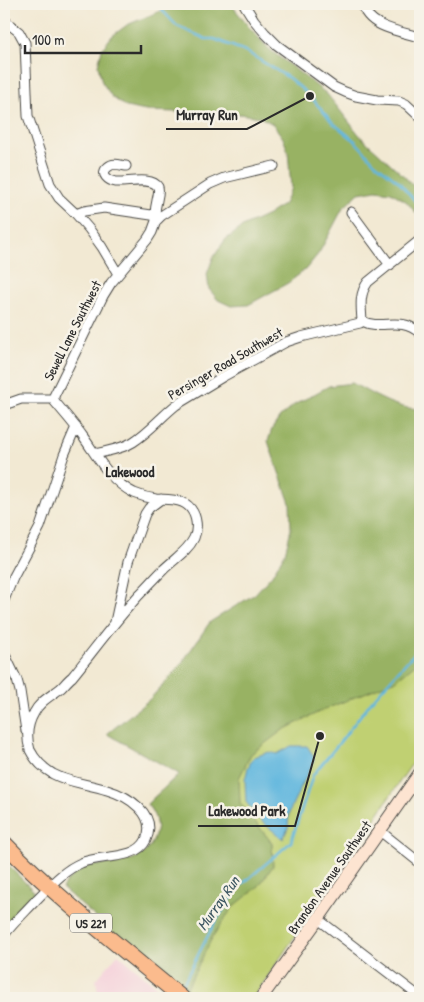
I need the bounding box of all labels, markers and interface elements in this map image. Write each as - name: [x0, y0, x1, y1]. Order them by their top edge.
- scale bar: [25, 22, 141, 54]
- text: 100 m: [32, 29, 65, 50]
- callout: Murray Run: [166, 99, 247, 129]
- text: Murray Run: [176, 104, 238, 126]
- street label: Sewell Lane Southwest: [39, 277, 105, 383]
- street label: Persinger Road Southwest: [164, 322, 287, 405]
- district label: Lakewood: [106, 461, 154, 482]
- callout: Lakewood Park: [198, 796, 295, 826]
- text: Lakewood Park: [208, 800, 286, 821]
- street label: Brandon Avenue Southwest: [283, 816, 375, 937]
- water label: Murray Run: [192, 871, 245, 934]
- road number: US 221: [70, 914, 112, 932]

